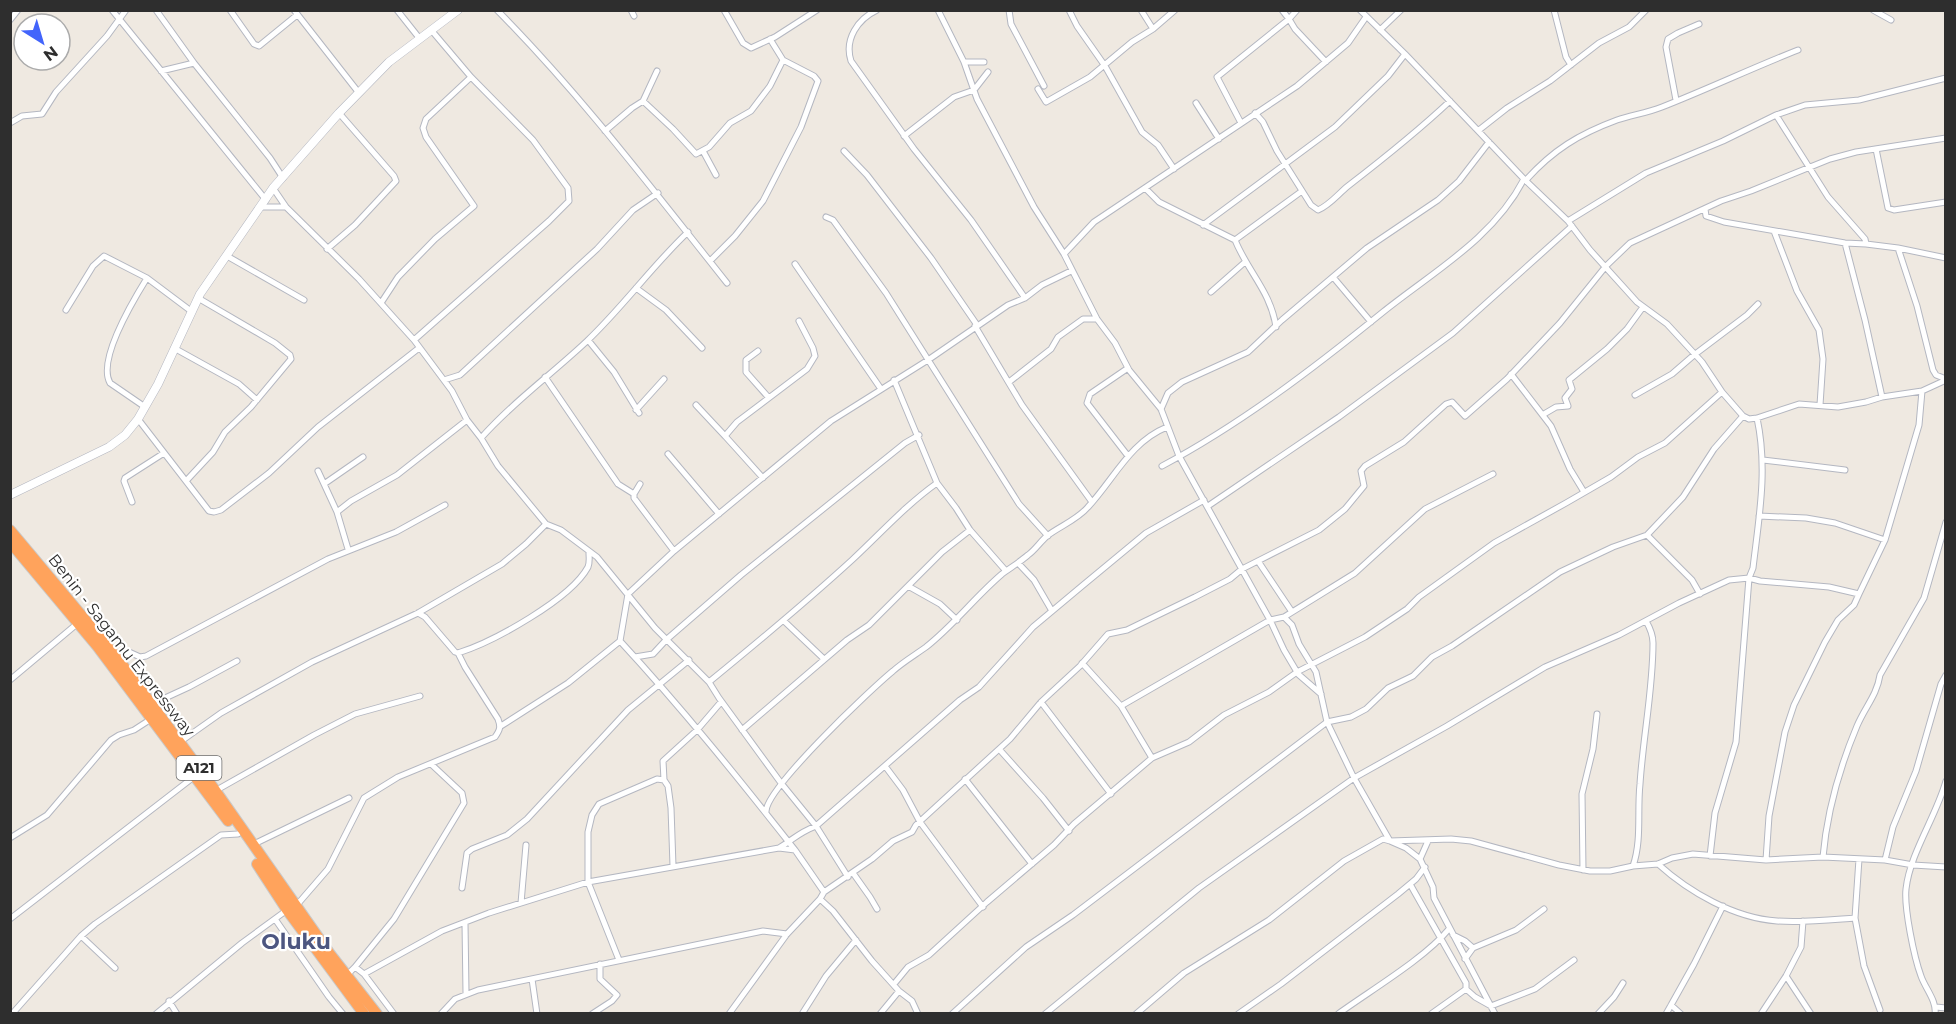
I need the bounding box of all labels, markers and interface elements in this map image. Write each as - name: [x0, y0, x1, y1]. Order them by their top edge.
- north arrow: [12, 12, 72, 72]
- text: N: [40, 42, 62, 65]
- street label: Benin - Sagamu Expressway: [44, 550, 199, 741]
- road number: A121: [176, 756, 222, 780]
- district label: Oluku: [261, 928, 331, 955]

